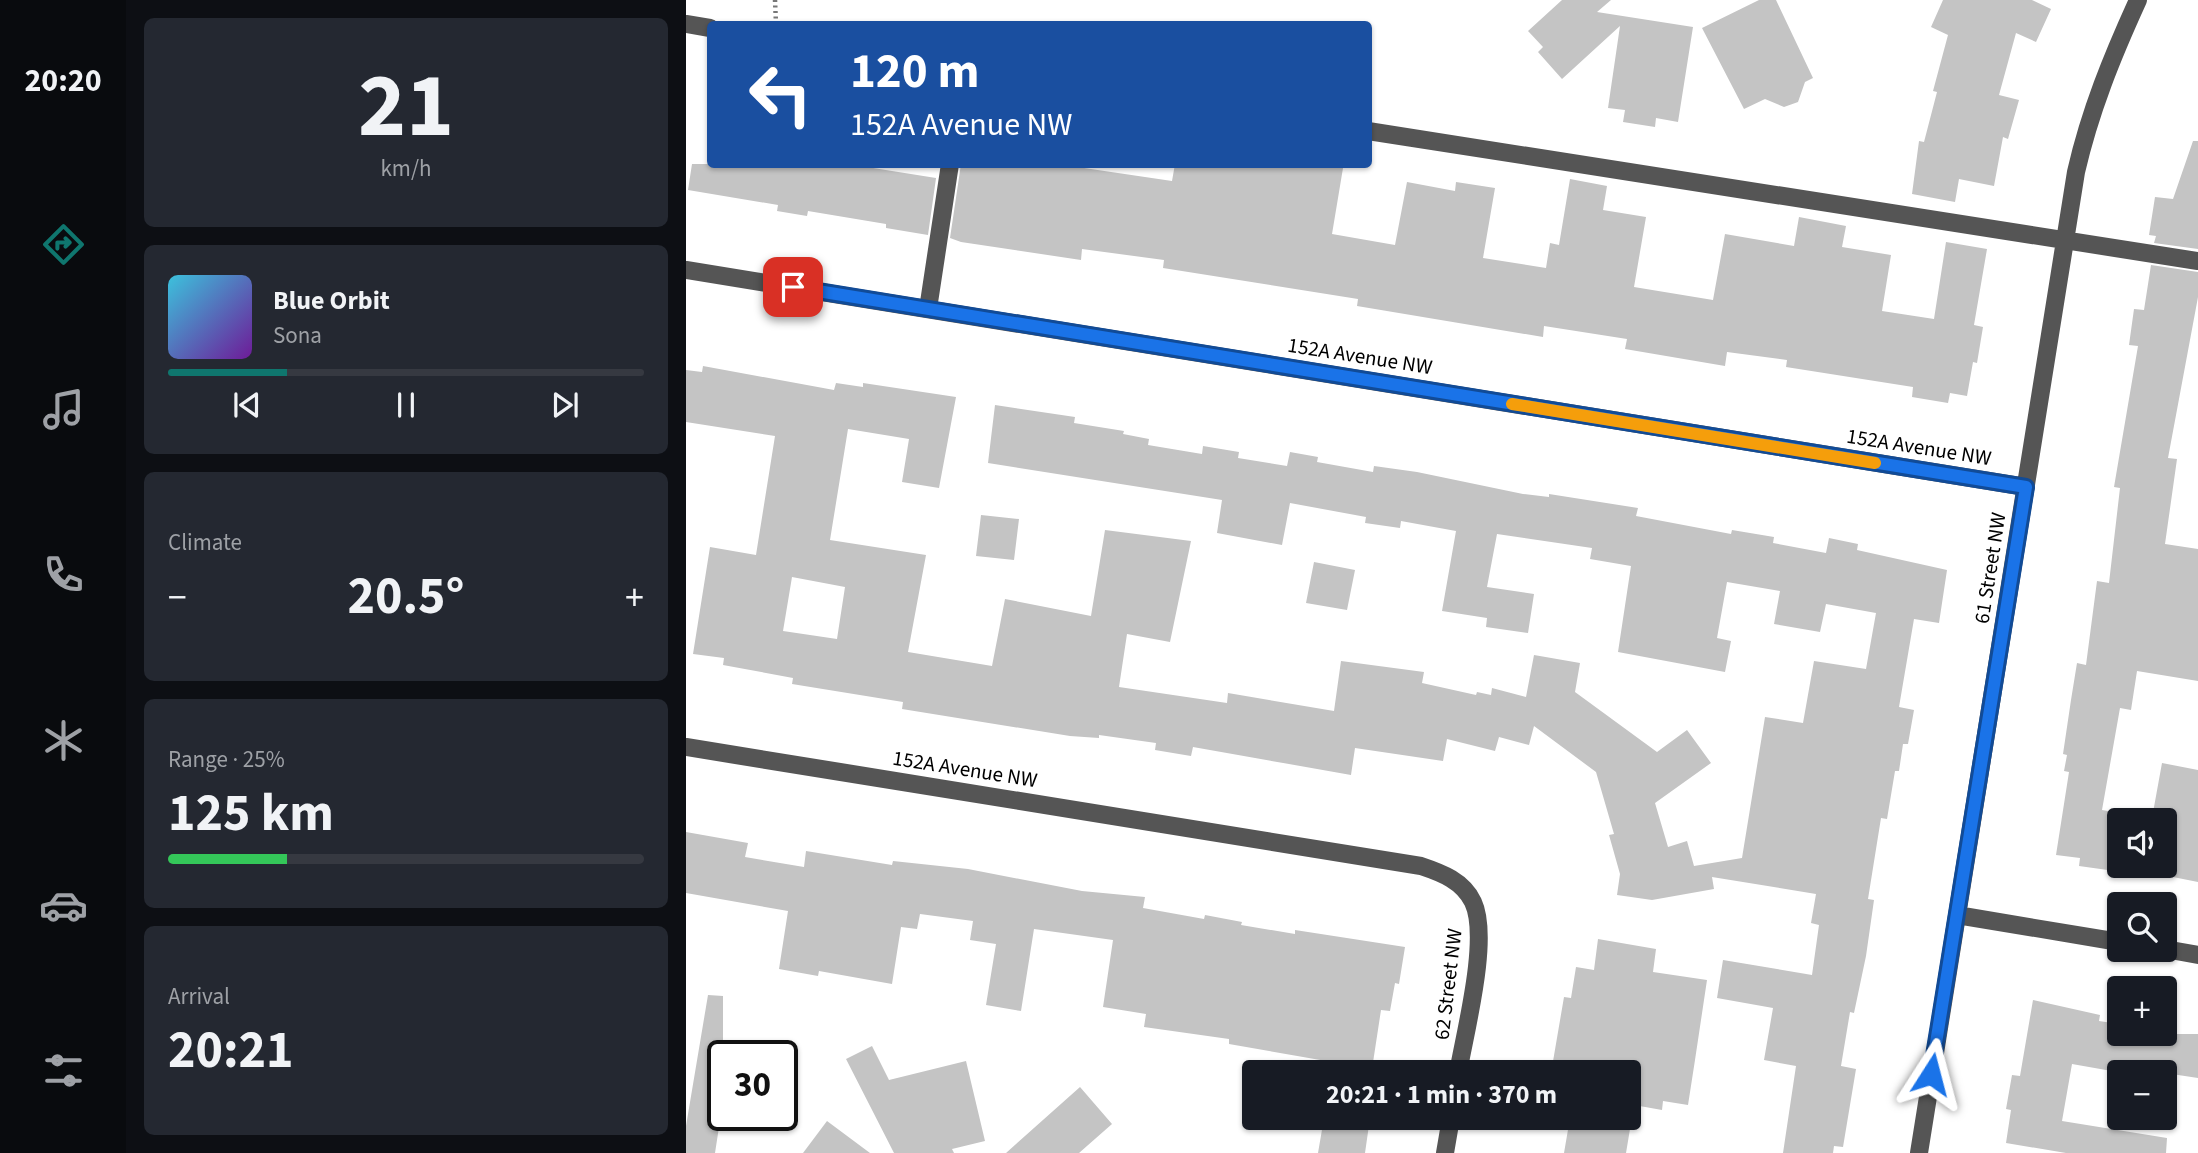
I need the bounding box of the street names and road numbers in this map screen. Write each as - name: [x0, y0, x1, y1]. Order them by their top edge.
- street label: 152A Avenue NW: [1286, 330, 1435, 382]
- street label: 152A Avenue NW: [1845, 421, 1994, 473]
- street label: 61 Street NW: [1966, 510, 2014, 626]
- street label: 152A Avenue NW: [891, 743, 1040, 795]
- street label: 62 Street NW: [1426, 926, 1470, 1041]

